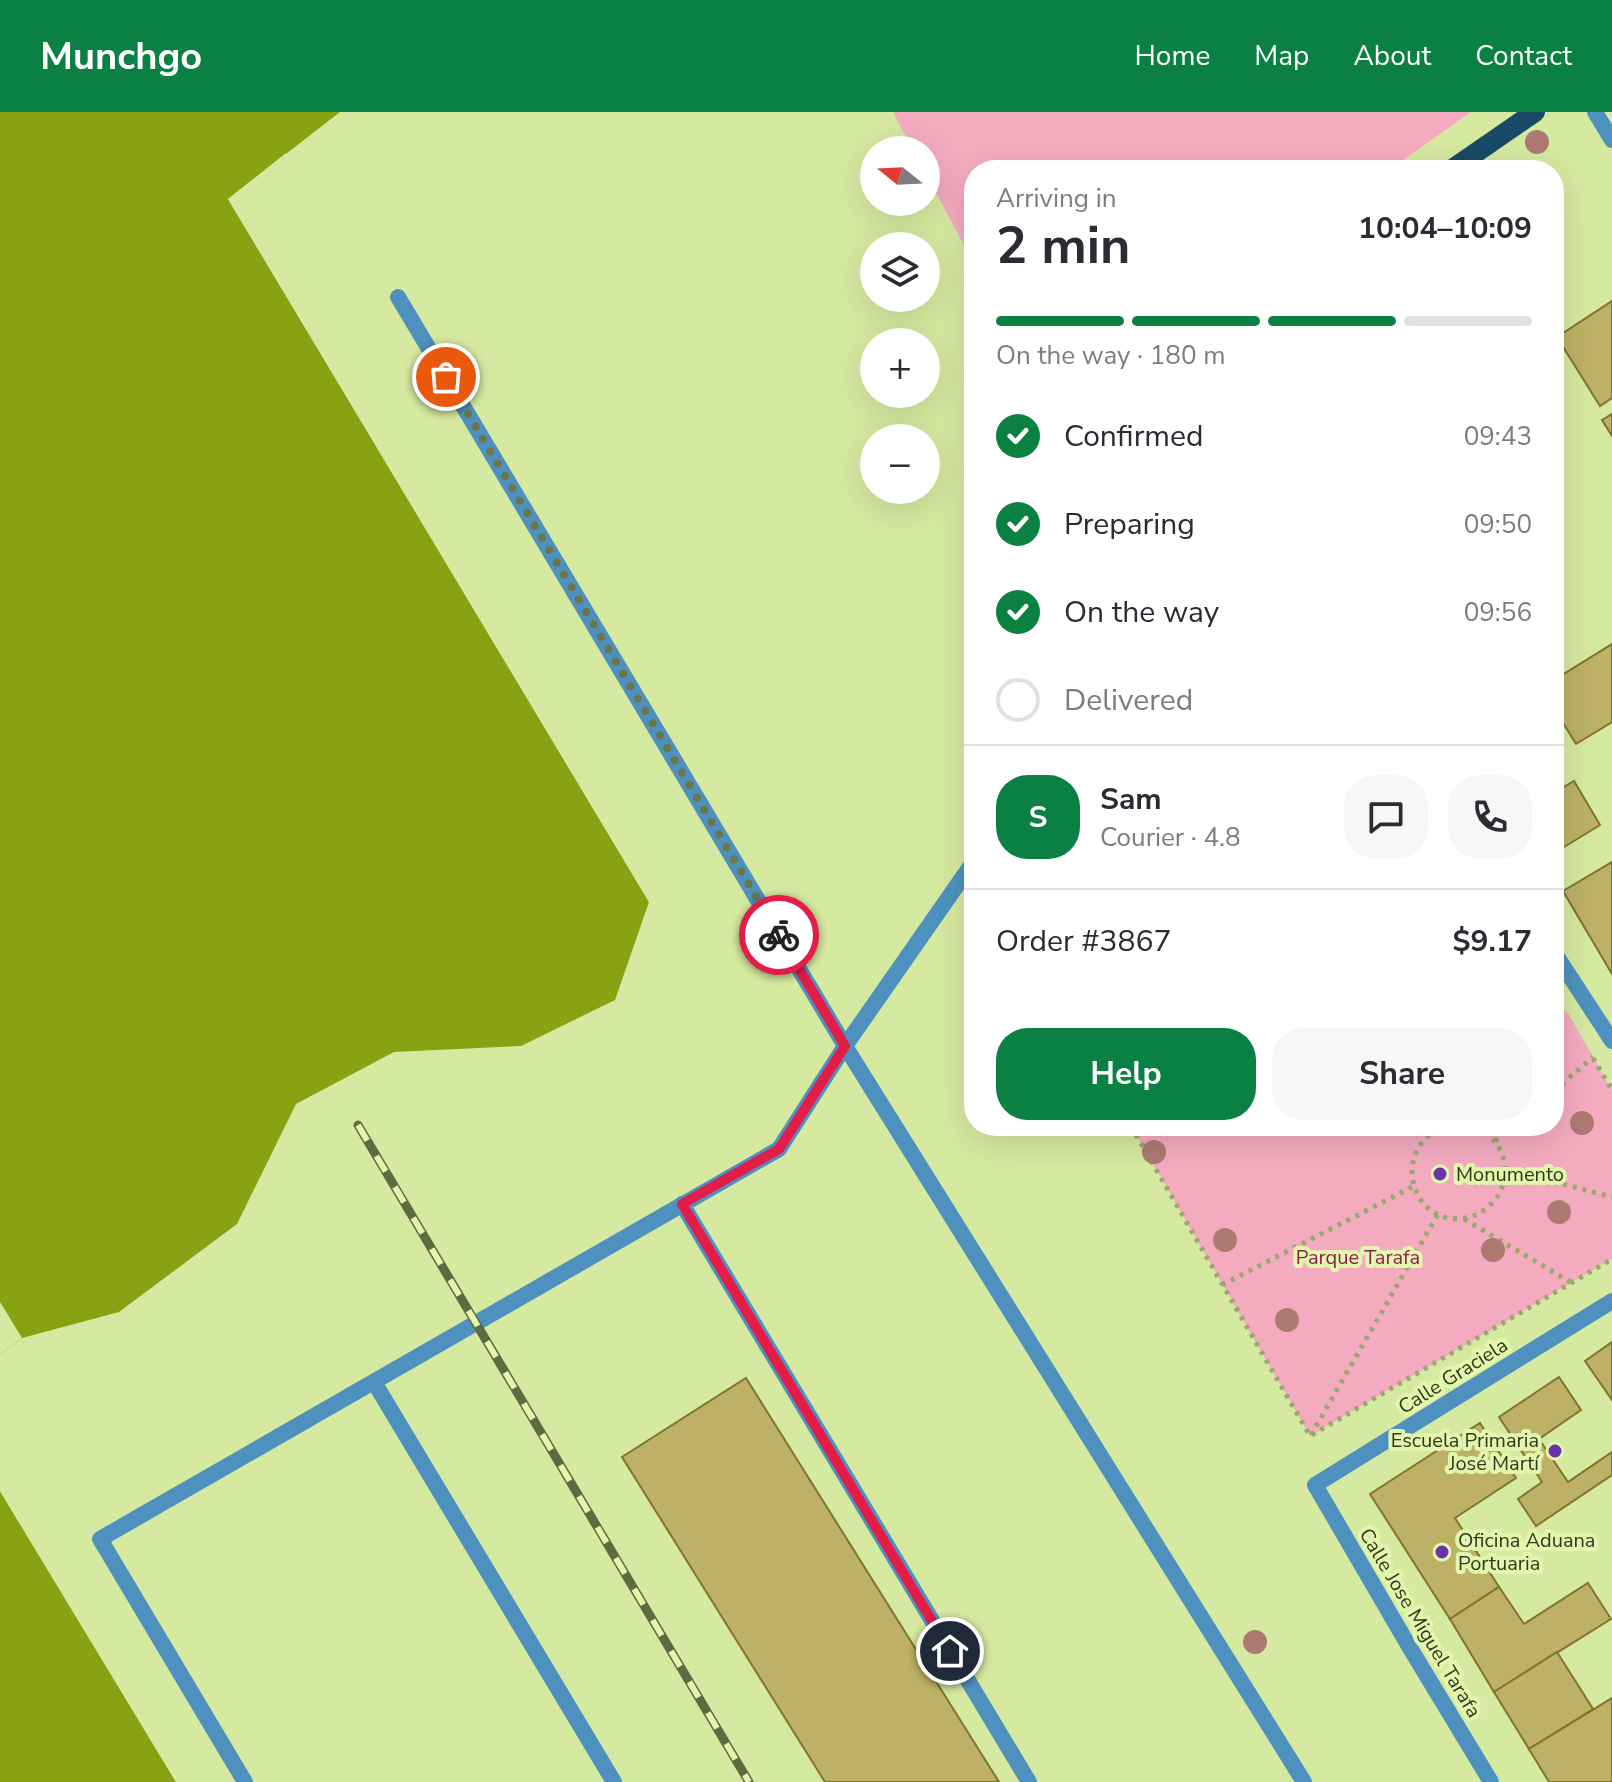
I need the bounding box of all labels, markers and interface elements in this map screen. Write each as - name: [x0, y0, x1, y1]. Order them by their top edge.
- text: Munchgo: [40, 31, 202, 82]
- text: Home: [1135, 37, 1210, 75]
- text: Map: [1254, 37, 1309, 75]
- text: About: [1353, 37, 1431, 75]
- text: Contact: [1475, 37, 1572, 75]
- north arrow: [860, 136, 940, 216]
- map controls: [860, 136, 940, 504]
- text: Arriving in: [996, 181, 1117, 216]
- text: 10:04–10:09: [1358, 208, 1532, 249]
- text: 2 min: [996, 210, 1131, 281]
- button: layers: [860, 232, 940, 312]
- button: +: [860, 328, 940, 408]
- text: On the way · 180 m: [996, 338, 1225, 373]
- pin: [412, 343, 480, 411]
- icon: bag: [424, 355, 468, 399]
- icon: check: [996, 414, 1040, 458]
- text: Confirmed: [1064, 416, 1204, 457]
- text: 09:43: [1464, 419, 1532, 454]
- button: −: [860, 424, 940, 504]
- icon: check: [996, 502, 1040, 546]
- text: Preparing: [1064, 504, 1195, 545]
- text: 09:50: [1464, 507, 1532, 542]
- icon: check: [996, 590, 1040, 634]
- text: On the way: [1064, 592, 1219, 633]
- text: 09:56: [1464, 595, 1532, 630]
- text: Delivered: [1064, 680, 1193, 721]
- button: chat: [1344, 775, 1428, 859]
- button: phone: [1448, 775, 1532, 859]
- text: Sam: [1100, 779, 1162, 820]
- text: S: [1029, 797, 1047, 838]
- text: Courier · 4.8: [1100, 820, 1241, 855]
- courier: [739, 895, 819, 975]
- icon: bike: [757, 913, 801, 957]
- text: Order #3867: [996, 921, 1171, 962]
- text: $9.17: [1453, 921, 1532, 962]
- button: Help: [996, 1028, 1256, 1120]
- button: Share: [1272, 1028, 1532, 1120]
- place label: Monumento: [1456, 1161, 1564, 1188]
- marker: Monumento: [1431, 1165, 1449, 1183]
- park label: Parque Tarafa: [1296, 1244, 1420, 1271]
- street label: Calle Graciela: [1393, 1332, 1513, 1420]
- place label: Escuela Primaria José Martí: [1391, 1427, 1540, 1477]
- marker: Escuela Primaria José Martí: [1546, 1442, 1564, 1460]
- street label: Calle Jose Miguel Tarafa: [1353, 1523, 1487, 1723]
- place label: Oficina Aduana Portuaria: [1458, 1527, 1595, 1577]
- marker: Oficina Aduana Portuaria: [1433, 1543, 1451, 1561]
- pin: [916, 1617, 984, 1685]
- icon: home: [928, 1629, 972, 1673]

